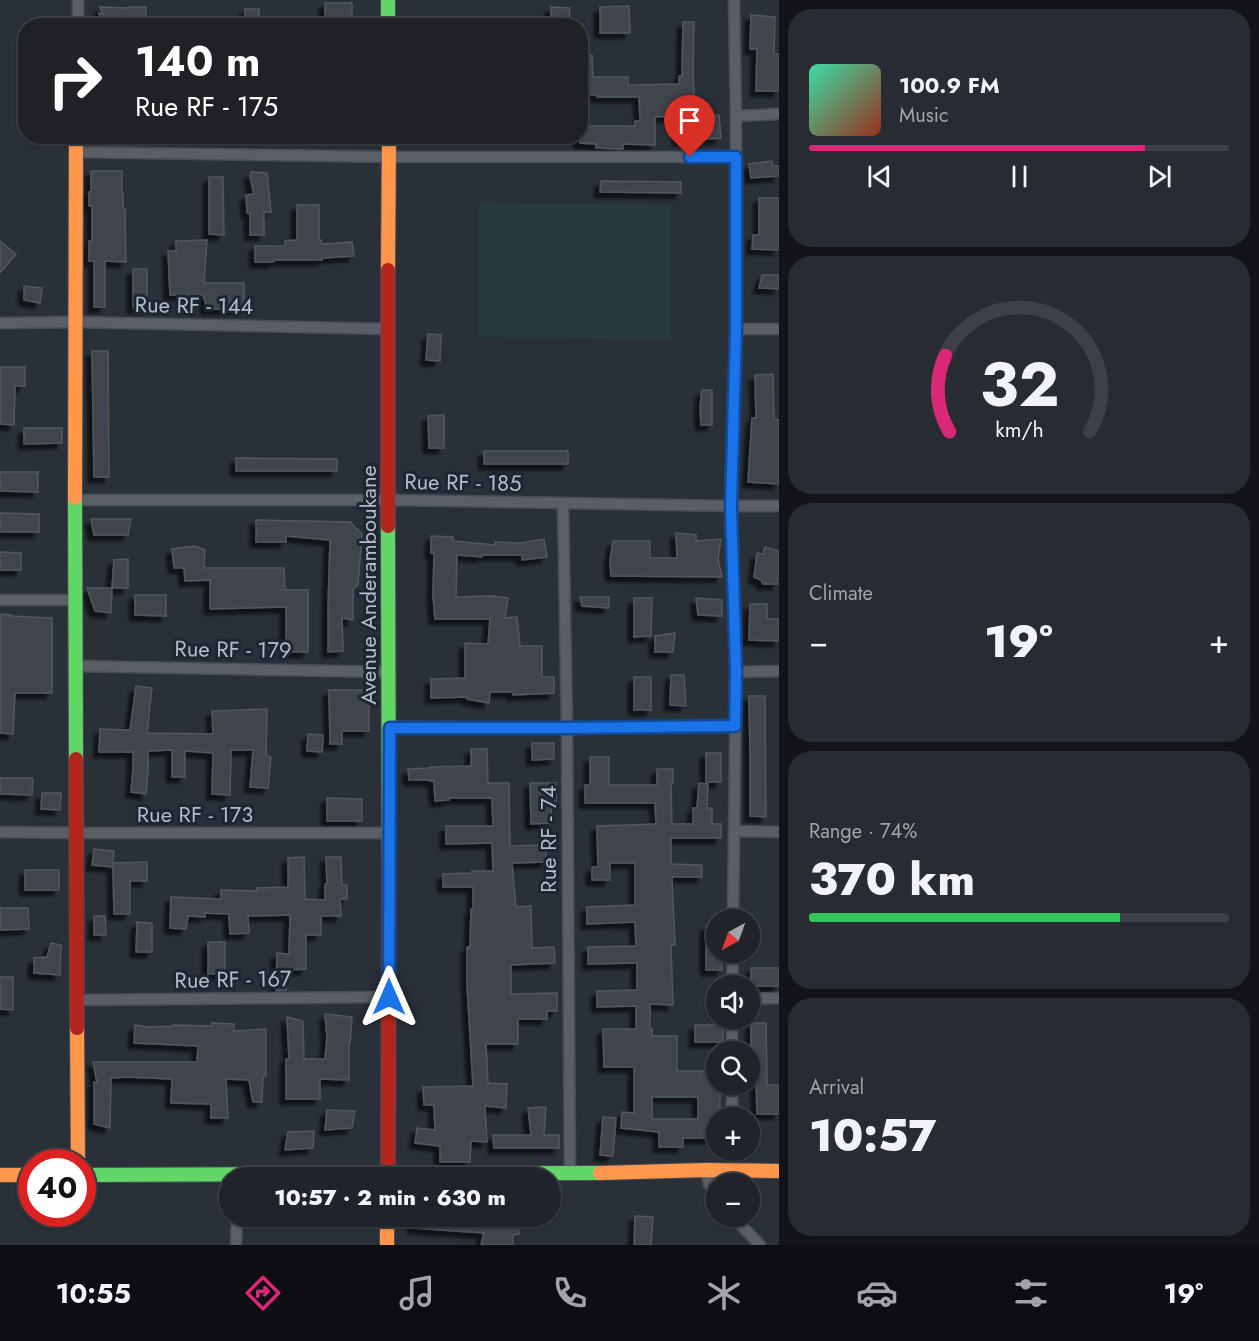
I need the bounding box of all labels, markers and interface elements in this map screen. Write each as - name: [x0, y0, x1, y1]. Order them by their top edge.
- text: 140 m: [135, 31, 261, 92]
- icon: right: [36, 42, 114, 120]
- text: 100.9 FM: [899, 69, 1000, 101]
- text: Rue RF - 175: [135, 87, 278, 126]
- pin: [664, 95, 715, 157]
- text: Music: [899, 101, 949, 130]
- icon: arrive: [673, 104, 706, 137]
- icon: previous: [863, 160, 896, 193]
- icon: pause: [1003, 160, 1036, 193]
- icon: next: [1143, 160, 1176, 193]
- street label: Rue RF - 144: [134, 288, 254, 322]
- text: 32: [979, 339, 1059, 429]
- text: km/h: [995, 415, 1043, 446]
- street label: Avenue Anderamboukane: [352, 465, 384, 705]
- street label: Rue RF - 185: [404, 465, 522, 499]
- text: Climate: [809, 579, 873, 608]
- text: 19°: [984, 609, 1053, 674]
- text: −: [809, 618, 828, 665]
- text: +: [1209, 618, 1229, 665]
- street label: Rue RF - 179: [174, 632, 292, 666]
- street label: Rue RF - 74: [532, 785, 564, 893]
- street label: Rue RF - 173: [137, 798, 253, 830]
- text: Range · 74%: [809, 817, 917, 846]
- text: 370 km: [809, 847, 975, 912]
- north arrow: [706, 909, 760, 963]
- map controls: [706, 909, 760, 1227]
- street label: Rue RF - 167: [174, 962, 292, 996]
- position arrow: [357, 965, 421, 1029]
- button: sound: [706, 975, 760, 1029]
- button: search: [706, 1041, 760, 1095]
- text: Arrival: [809, 1073, 864, 1102]
- text: 10:57: [809, 1103, 936, 1168]
- button: +: [706, 1107, 760, 1161]
- speed limit sign: 40: [18, 1149, 96, 1227]
- button: −: [706, 1173, 760, 1227]
- text: 10:57 · 2 min · 630 m: [274, 1181, 506, 1213]
- icon: directions: [242, 1272, 284, 1314]
- icon: music: [396, 1272, 438, 1314]
- icon: phone: [549, 1272, 591, 1314]
- icon: climate: [703, 1272, 745, 1314]
- icon: car: [856, 1272, 898, 1314]
- icon: filters: [1010, 1272, 1052, 1314]
- text: 10:55: [56, 1274, 131, 1313]
- text: 19°: [1163, 1274, 1203, 1313]

